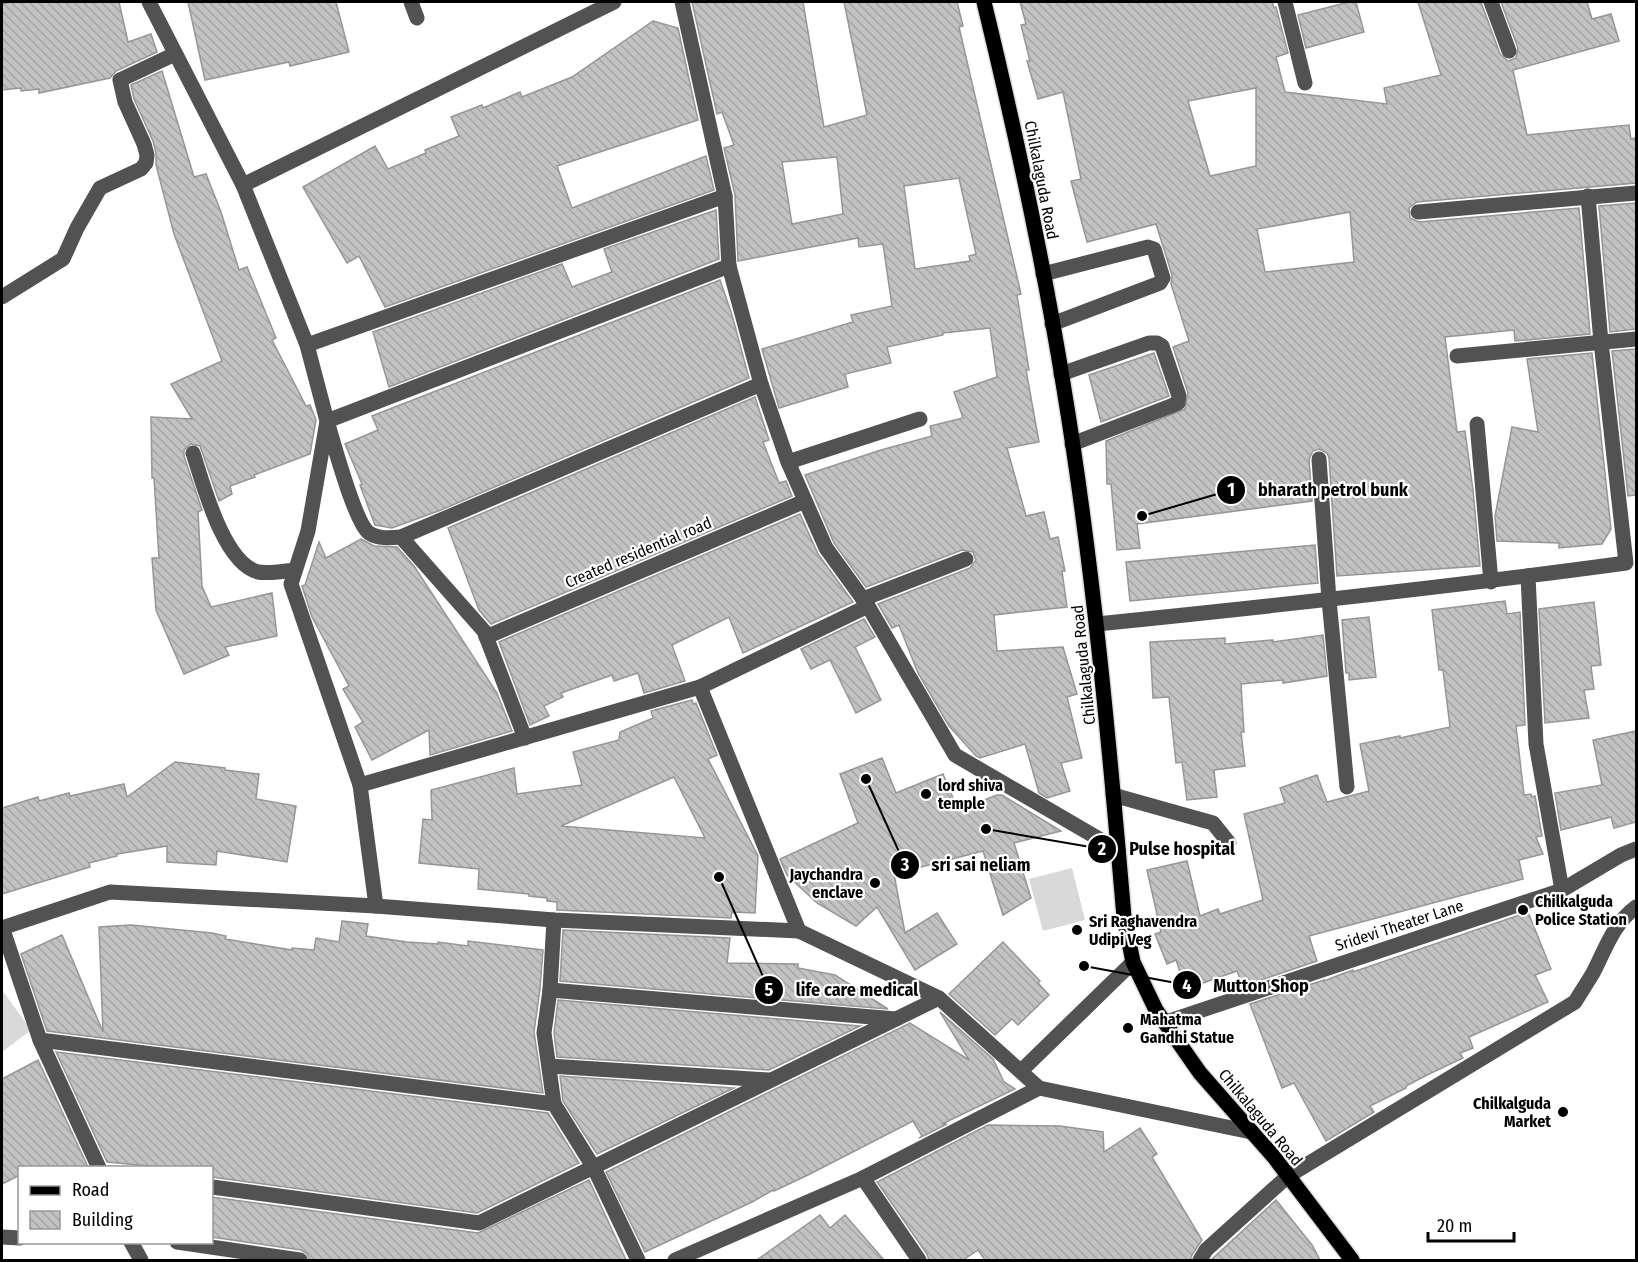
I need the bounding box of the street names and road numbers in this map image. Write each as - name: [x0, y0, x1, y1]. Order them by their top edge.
- street label: Chilkalaguda Road: [1021, 119, 1062, 241]
- street label: Created residential road: [562, 513, 714, 592]
- street label: Chilkalaguda Road: [1068, 604, 1099, 726]
- street label: Sridevi Theater Lane: [1333, 896, 1466, 955]
- street label: Chilkalaguda Road: [1215, 1065, 1307, 1170]

